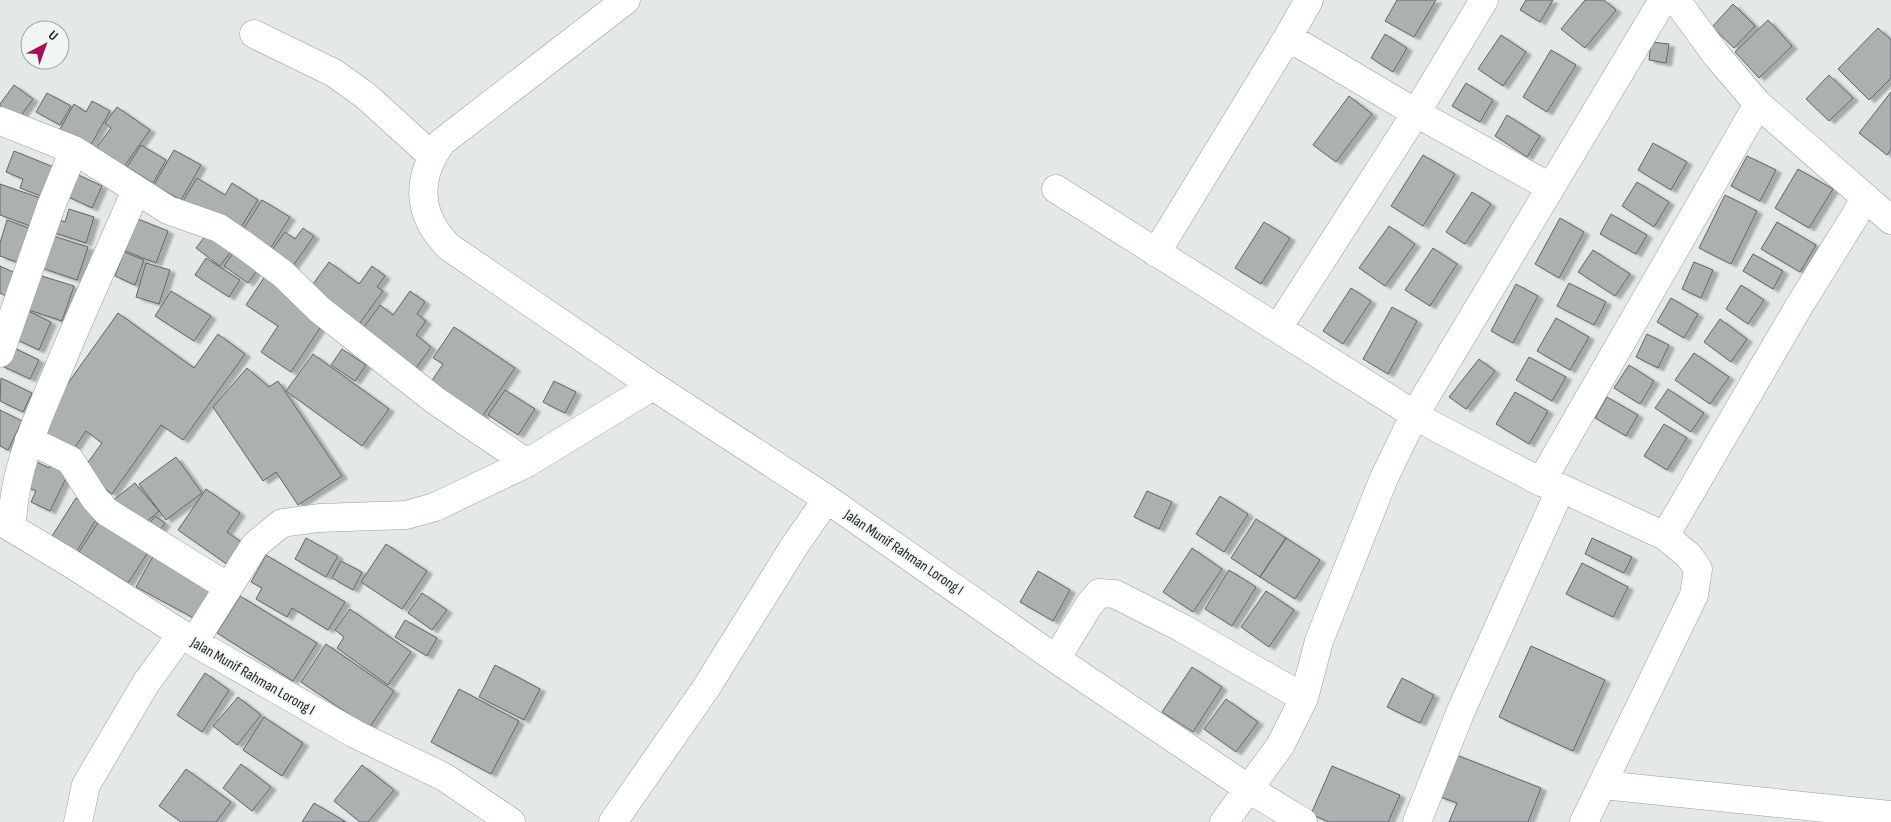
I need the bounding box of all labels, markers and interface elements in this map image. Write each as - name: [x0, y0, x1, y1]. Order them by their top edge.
- north arrow: [20, 20, 70, 70]
- text: U: [45, 27, 62, 44]
- street label: Jalan Munif Rahman Lorong I: [839, 505, 967, 599]
- street label: Jalan Munif Rahman Lorong I: [186, 633, 318, 720]

